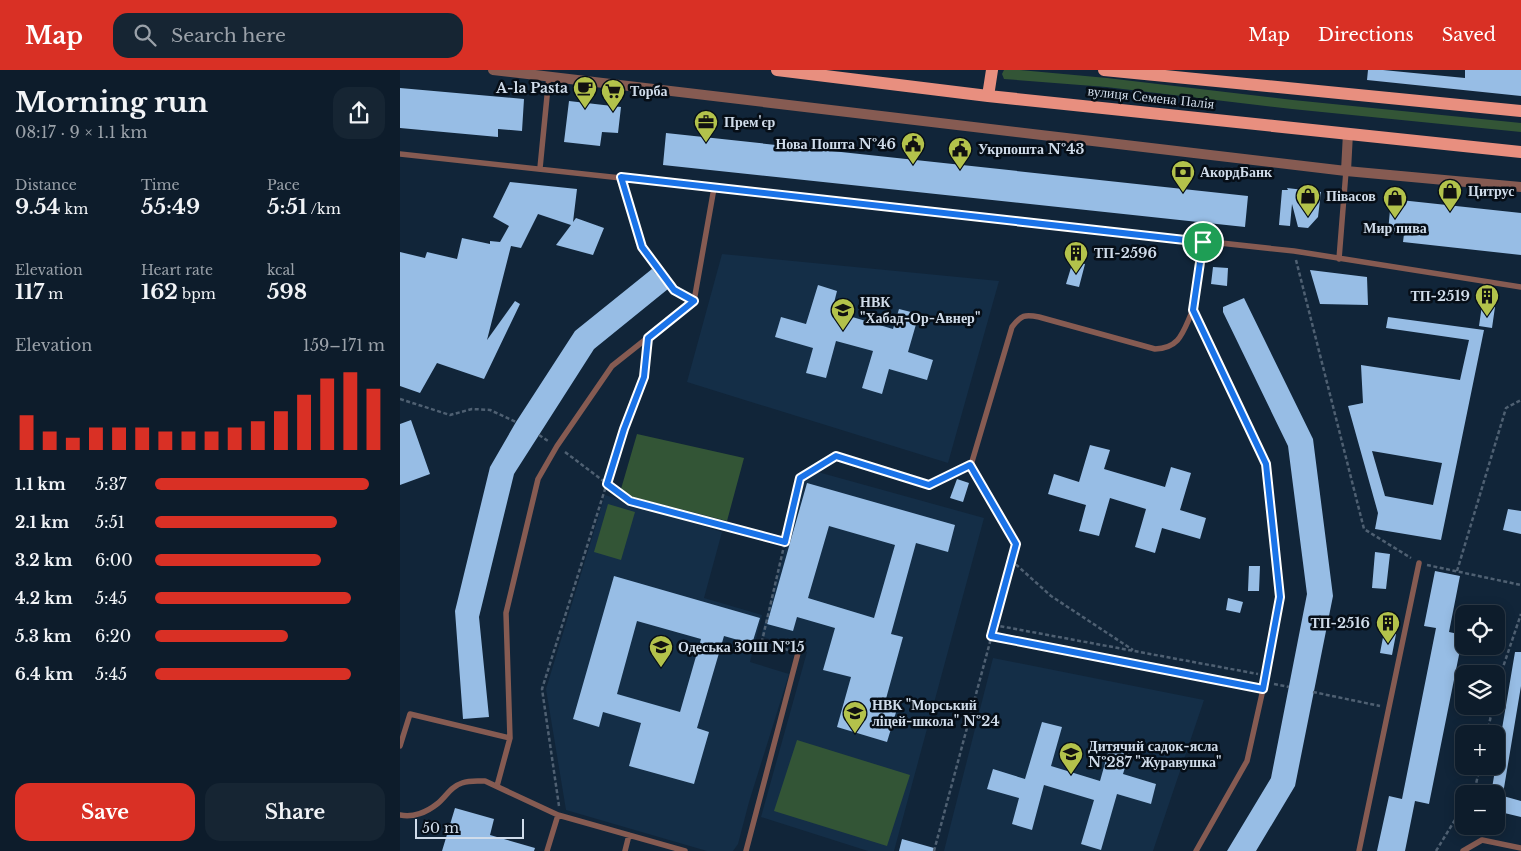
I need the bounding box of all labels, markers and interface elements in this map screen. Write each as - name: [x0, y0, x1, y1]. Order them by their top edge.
- search box: [113, 13, 463, 58]
- text: Map: [25, 21, 83, 50]
- icon: search: [131, 21, 159, 49]
- text: Search here: [171, 24, 286, 47]
- text: Map: [1248, 24, 1290, 46]
- text: Directions: [1318, 24, 1414, 46]
- text: Saved: [1442, 24, 1496, 46]
- cafe icon: A-la Pasta: [572, 75, 598, 109]
- supermarket icon: Торба: [600, 78, 626, 112]
- place label: A-la Pasta: [495, 79, 568, 97]
- street label: вулиця Семена Палія: [1087, 81, 1216, 113]
- place label: Торба: [630, 82, 668, 100]
- text: Morning run: [15, 85, 208, 120]
- button: share: [333, 87, 385, 139]
- office icon: Прем'єр: [693, 109, 719, 143]
- place label: Прем'єр: [724, 113, 775, 131]
- text: 08:17 · 9 × 1.1 km: [15, 122, 148, 142]
- public building icon: Нова Пошта №46: [900, 131, 926, 165]
- place label: Нова Пошта №46: [775, 135, 896, 153]
- public building icon: Укрпошта №43: [947, 136, 973, 170]
- place label: Укрпошта №43: [978, 140, 1084, 158]
- bank icon: АкордБанк: [1170, 159, 1196, 193]
- place label: АкордБанк: [1200, 163, 1273, 181]
- text: Distance: [15, 176, 77, 194]
- text: Time: [141, 176, 180, 194]
- text: Pace: [267, 176, 300, 194]
- shop icon: Цитрус: [1437, 178, 1463, 212]
- place label: Цитрус: [1468, 182, 1514, 200]
- shop icon: Півасов: [1295, 183, 1321, 217]
- shop icon: Мир пива: [1382, 185, 1408, 219]
- place label: Півасов: [1326, 187, 1376, 205]
- text: 9.54: [15, 194, 61, 220]
- text: 55:49: [141, 194, 200, 220]
- text: 5:51: [267, 194, 307, 220]
- text: km: [61, 200, 88, 218]
- text: /km: [307, 200, 341, 218]
- place label: Мир пива: [1363, 219, 1427, 237]
- pin: [1182, 221, 1224, 263]
- icon: arrive: [1189, 228, 1217, 256]
- building icon: ТП-2596: [1063, 240, 1089, 274]
- place label: ТП-2596: [1094, 244, 1157, 262]
- text: Elevation: [15, 261, 83, 279]
- text: Heart rate: [141, 261, 213, 279]
- text: kcal: [267, 261, 295, 279]
- text: 117: [15, 279, 44, 305]
- text: 162: [141, 279, 178, 305]
- text: 598: [267, 279, 307, 305]
- building icon: ТП-2519: [1474, 283, 1500, 317]
- text: m: [44, 285, 63, 303]
- text: bpm: [178, 285, 216, 303]
- place label: ТП-2519: [1410, 287, 1470, 305]
- place label: НВК "Хабад-Ор-Авнер": [860, 293, 980, 327]
- school or university icon: НВК "Хабад-Ор-Авнер": [830, 297, 856, 331]
- text: Elevation: [15, 335, 92, 355]
- text: 159–171 m: [303, 335, 385, 355]
- text: 1.1 km: [15, 474, 66, 494]
- text: 5:37: [95, 474, 127, 494]
- text: 2.1 km: [15, 512, 69, 532]
- text: 5:51: [95, 512, 125, 532]
- text: 3.2 km: [15, 550, 72, 570]
- text: 6:00: [95, 550, 133, 570]
- text: 4.2 km: [15, 588, 73, 608]
- text: 5:45: [95, 588, 127, 608]
- map controls: [1455, 605, 1505, 835]
- button: locate: [1455, 605, 1505, 655]
- building icon: ТП-2516: [1375, 610, 1401, 644]
- place label: ТП-2516: [1310, 614, 1370, 632]
- text: 5.3 km: [15, 626, 71, 646]
- text: 6:20: [95, 626, 131, 646]
- school or university icon: Одеська ЗОШ №15: [648, 634, 674, 668]
- place label: Одеська ЗОШ №15: [678, 638, 805, 656]
- text: 6.4 km: [15, 664, 73, 684]
- text: 5:45: [95, 664, 127, 684]
- button: layers: [1455, 665, 1505, 715]
- place label: НВК "Морський ліцей-школа" №24: [872, 696, 1000, 730]
- school or university icon: НВК "Морський ліцей-школа" №24: [842, 700, 868, 734]
- button: +: [1455, 725, 1505, 775]
- place label: Дитячий садок-ясла №287 "Журавушка": [1088, 737, 1221, 771]
- school or university icon: Дитячий садок-ясла №287 "Журавушка": [1058, 741, 1084, 775]
- button: Save: [15, 783, 195, 841]
- button: Share: [205, 783, 385, 841]
- button: −: [1455, 785, 1505, 835]
- scale bar: [415, 816, 524, 839]
- text: 50 m: [422, 819, 459, 837]

